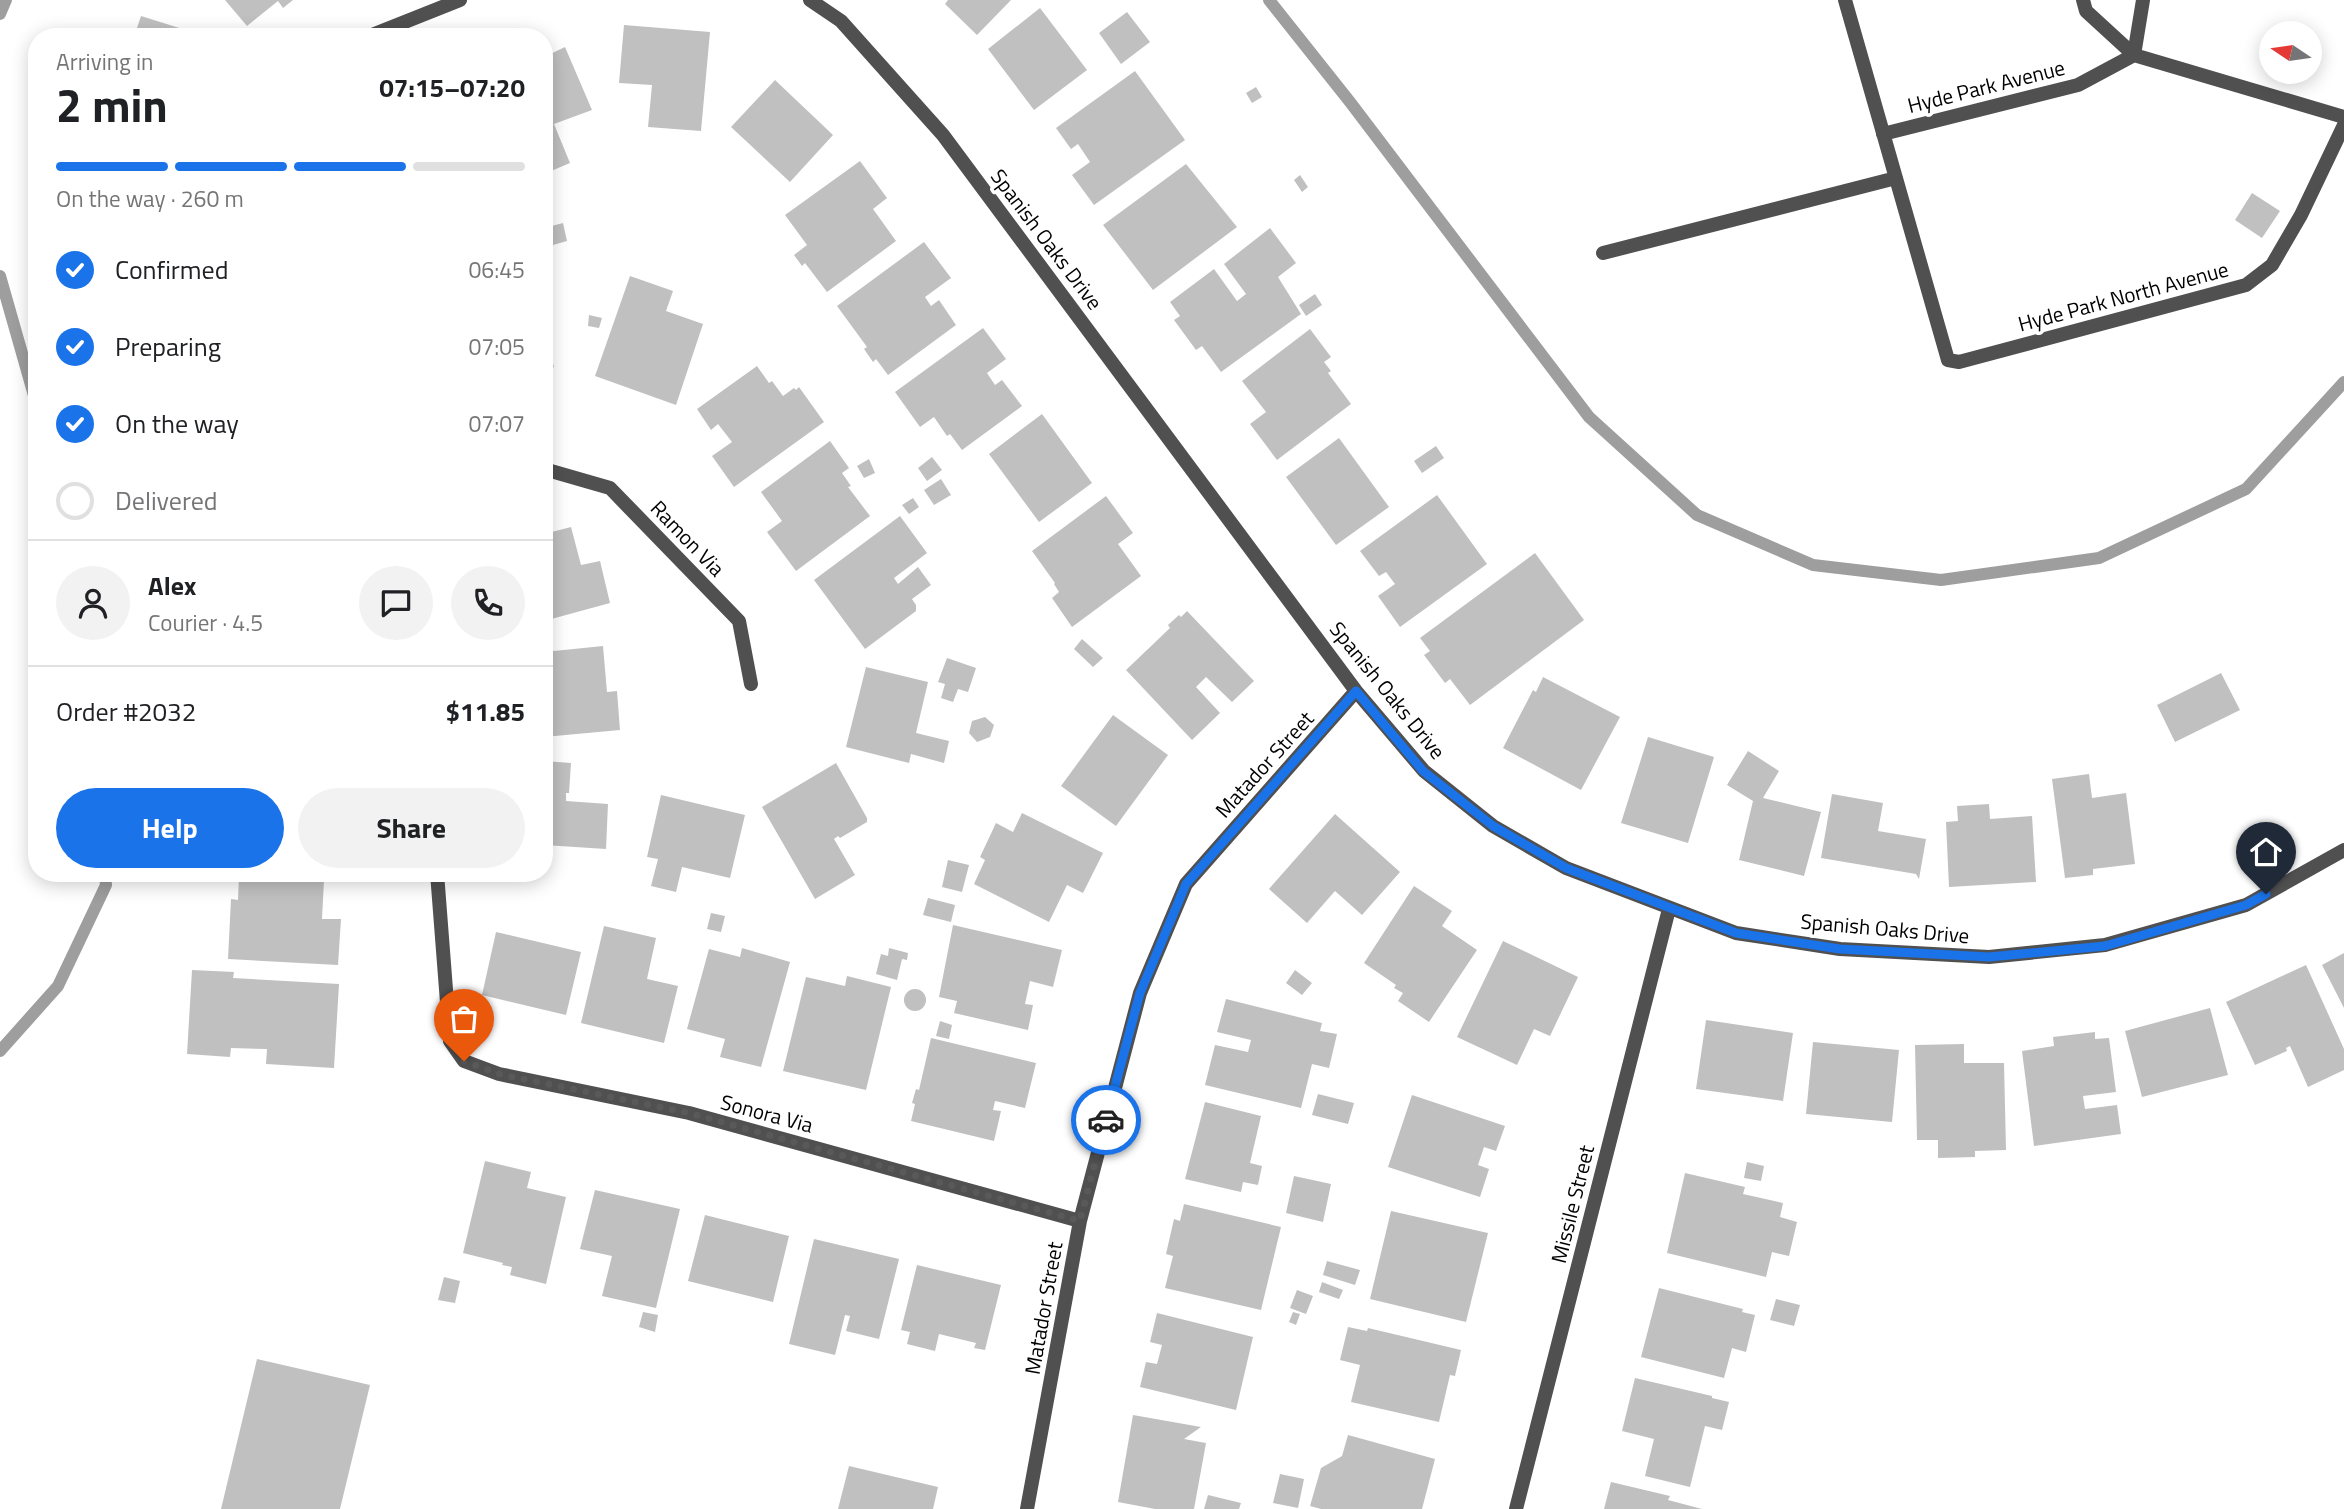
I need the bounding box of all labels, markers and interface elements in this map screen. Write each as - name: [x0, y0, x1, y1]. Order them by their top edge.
- north arrow: [2259, 21, 2322, 84]
- map controls: [2259, 21, 2322, 84]
- text: Arriving in: [56, 44, 153, 79]
- street label: Hyde Park Avenue: [1904, 51, 2068, 121]
- text: 07:15–07:20: [379, 68, 525, 107]
- text: 2 min: [56, 70, 168, 140]
- street label: Spanish Oaks Drive: [983, 162, 1111, 316]
- text: On the way · 260 m: [56, 181, 244, 216]
- text: Confirmed: [115, 250, 229, 289]
- icon: check: [56, 251, 94, 289]
- text: 06:45: [468, 252, 525, 287]
- street label: Hyde Park North Avenue: [2014, 253, 2232, 339]
- text: Preparing: [115, 327, 221, 366]
- icon: check: [56, 328, 94, 366]
- text: 07:05: [468, 329, 525, 364]
- text: On the way: [115, 404, 239, 443]
- icon: check: [56, 405, 94, 443]
- text: 07:07: [468, 406, 525, 441]
- text: Delivered: [115, 481, 218, 520]
- street label: Ramon Via: [643, 493, 733, 584]
- button: person: [56, 566, 130, 640]
- text: Alex: [148, 566, 196, 605]
- button: chat: [359, 566, 433, 640]
- button: phone: [451, 566, 525, 640]
- text: Courier · 4.5: [148, 605, 263, 640]
- street label: Spanish Oaks Drive: [1322, 614, 1454, 766]
- text: Order #2032: [56, 692, 196, 731]
- text: $11.85: [446, 692, 525, 731]
- street label: Matador Street: [1207, 703, 1321, 825]
- button: Help: [56, 788, 284, 868]
- button: Share: [298, 788, 525, 868]
- pin: [2236, 822, 2296, 894]
- icon: home: [2247, 833, 2285, 871]
- street label: Spanish Oaks Drive: [1799, 905, 1971, 951]
- pin: [434, 989, 494, 1061]
- icon: bag: [445, 1000, 483, 1038]
- street label: Sonora Via: [717, 1085, 817, 1141]
- courier: [1071, 1085, 1141, 1155]
- icon: car: [1087, 1101, 1125, 1139]
- street label: Missile Street: [1542, 1141, 1602, 1266]
- street label: Matador Street: [1016, 1238, 1071, 1377]

